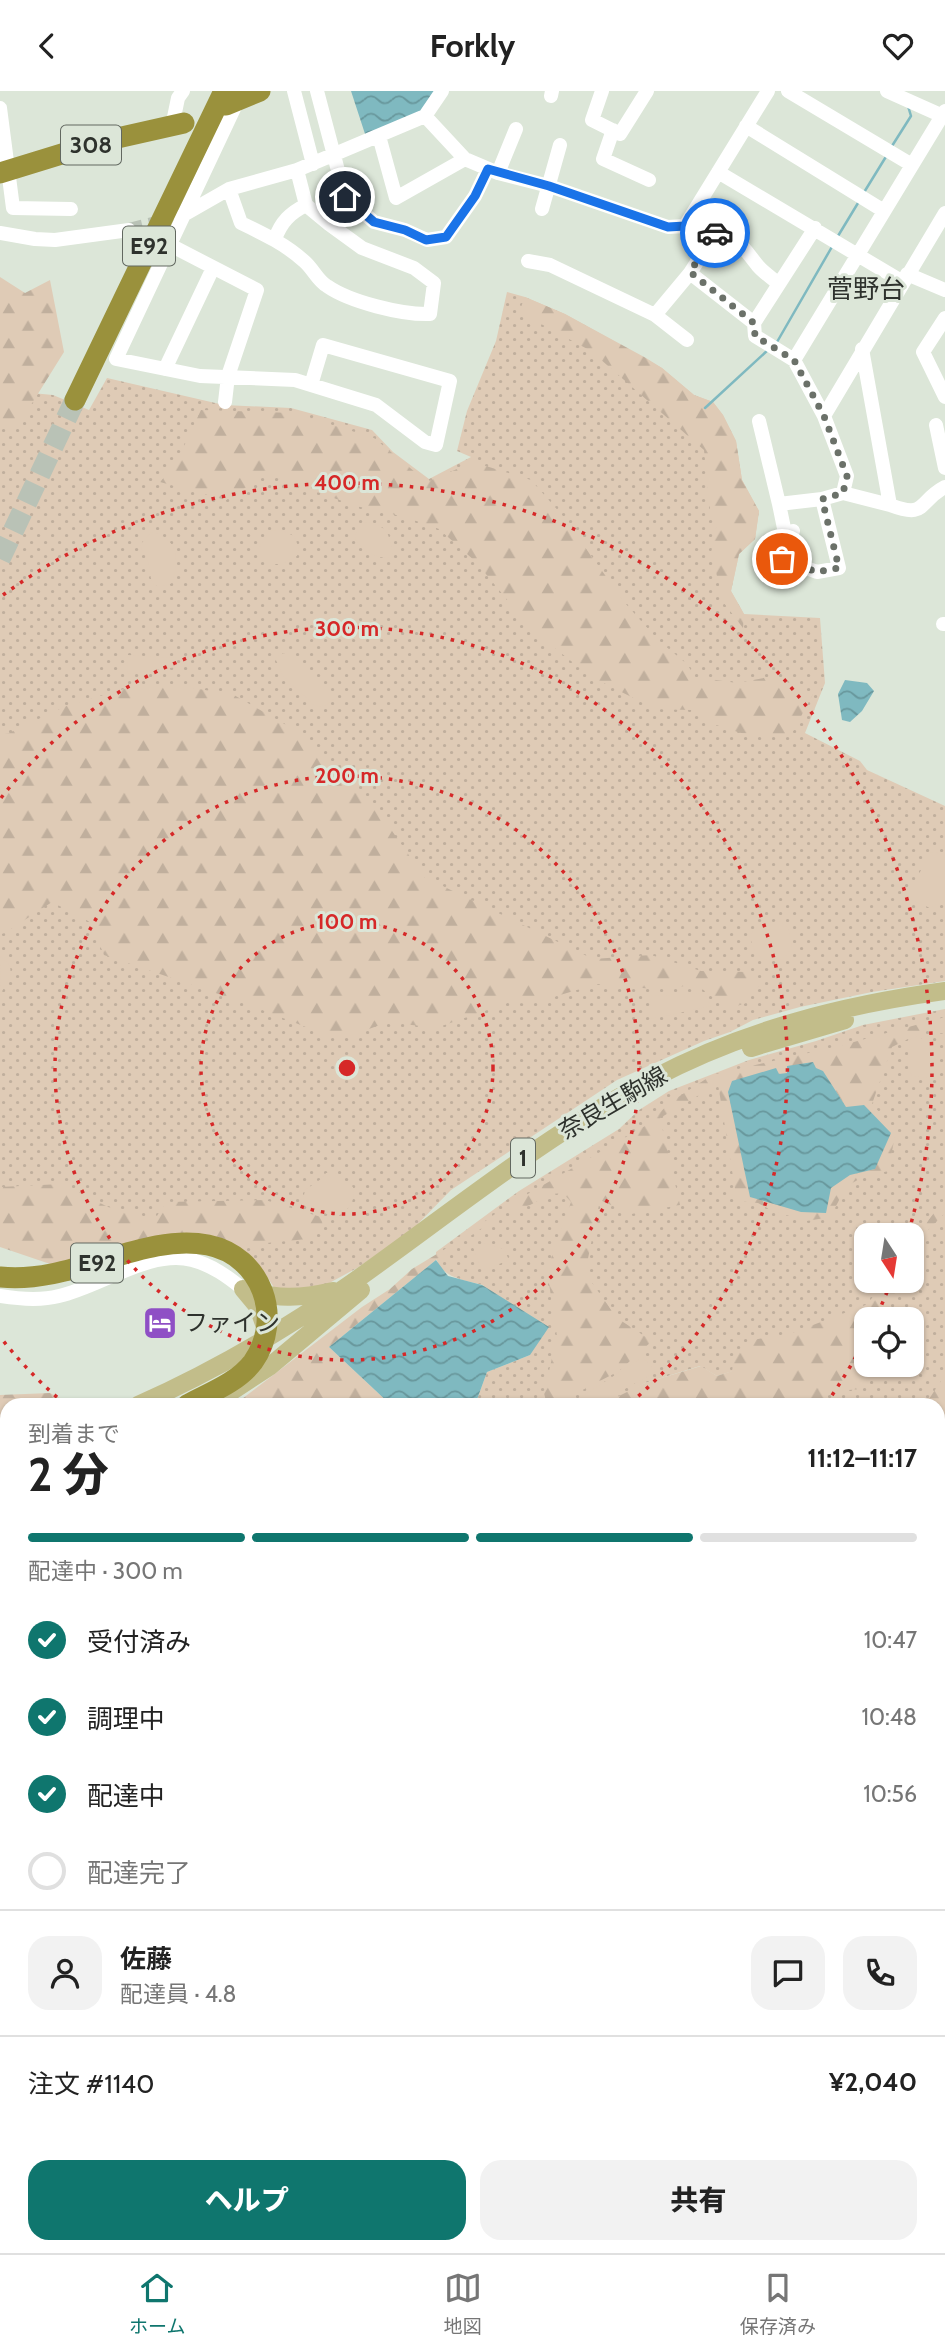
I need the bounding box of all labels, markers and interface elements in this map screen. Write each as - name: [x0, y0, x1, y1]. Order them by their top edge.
- text: Forkly: [430, 26, 515, 65]
- icon: back: [28, 27, 66, 65]
- icon: heart: [879, 27, 917, 65]
- road number: 308: [61, 125, 121, 165]
- pin: [315, 167, 375, 227]
- icon: home: [326, 178, 364, 216]
- courier: [680, 198, 750, 268]
- icon: car: [696, 214, 734, 252]
- road number: E92: [123, 227, 175, 265]
- district label: 菅野台: [827, 273, 905, 305]
- text: 400 m: [314, 470, 380, 495]
- pin: [752, 529, 812, 589]
- icon: bag: [763, 540, 801, 578]
- text: 300 m: [315, 616, 379, 641]
- text: 200 m: [315, 763, 379, 788]
- text: 100 m: [317, 909, 377, 934]
- centre of rings: [335, 1056, 359, 1080]
- street label: 奈良生駒線: [554, 1060, 672, 1145]
- road number: 1: [511, 1139, 535, 1177]
- north arrow: [854, 1223, 924, 1293]
- map controls: [854, 1223, 924, 1377]
- road number: E92: [71, 1243, 123, 1282]
- hotel icon: ファイン: [141, 1304, 179, 1342]
- button: locate: [854, 1307, 924, 1377]
- place label: ファイン: [184, 1308, 280, 1337]
- text: 到着まで: [28, 1420, 120, 1448]
- text: 11:12–11:17: [807, 1442, 917, 1474]
- text: 2 分: [28, 1447, 109, 1503]
- text: 配達中 · 300 m: [28, 1557, 183, 1585]
- icon: check: [28, 1621, 66, 1659]
- text: 受付済み: [87, 1626, 191, 1658]
- text: 10:47: [864, 1626, 917, 1654]
- icon: check: [28, 1698, 66, 1736]
- text: 調理中: [87, 1703, 165, 1735]
- text: 10:48: [861, 1703, 917, 1731]
- icon: check: [28, 1775, 66, 1813]
- text: 配達中: [87, 1780, 165, 1812]
- text: 10:56: [863, 1780, 917, 1808]
- text: 配達完了: [87, 1857, 191, 1889]
- button: person: [28, 1936, 102, 2010]
- button: chat: [751, 1936, 825, 2010]
- button: phone: [843, 1936, 917, 2010]
- text: 佐藤: [120, 1943, 172, 1975]
- text: 配達員 · 4.8: [120, 1980, 237, 2008]
- text: ¥2,040: [829, 2066, 917, 2098]
- text: 注文 #1140: [28, 2068, 154, 2100]
- button: ヘルプ: [28, 2160, 466, 2240]
- button: 共有: [480, 2160, 917, 2240]
- tab: ホーム: [129, 2269, 186, 2338]
- tab: 地図: [444, 2269, 482, 2338]
- tab: 保存済み: [740, 2269, 816, 2338]

